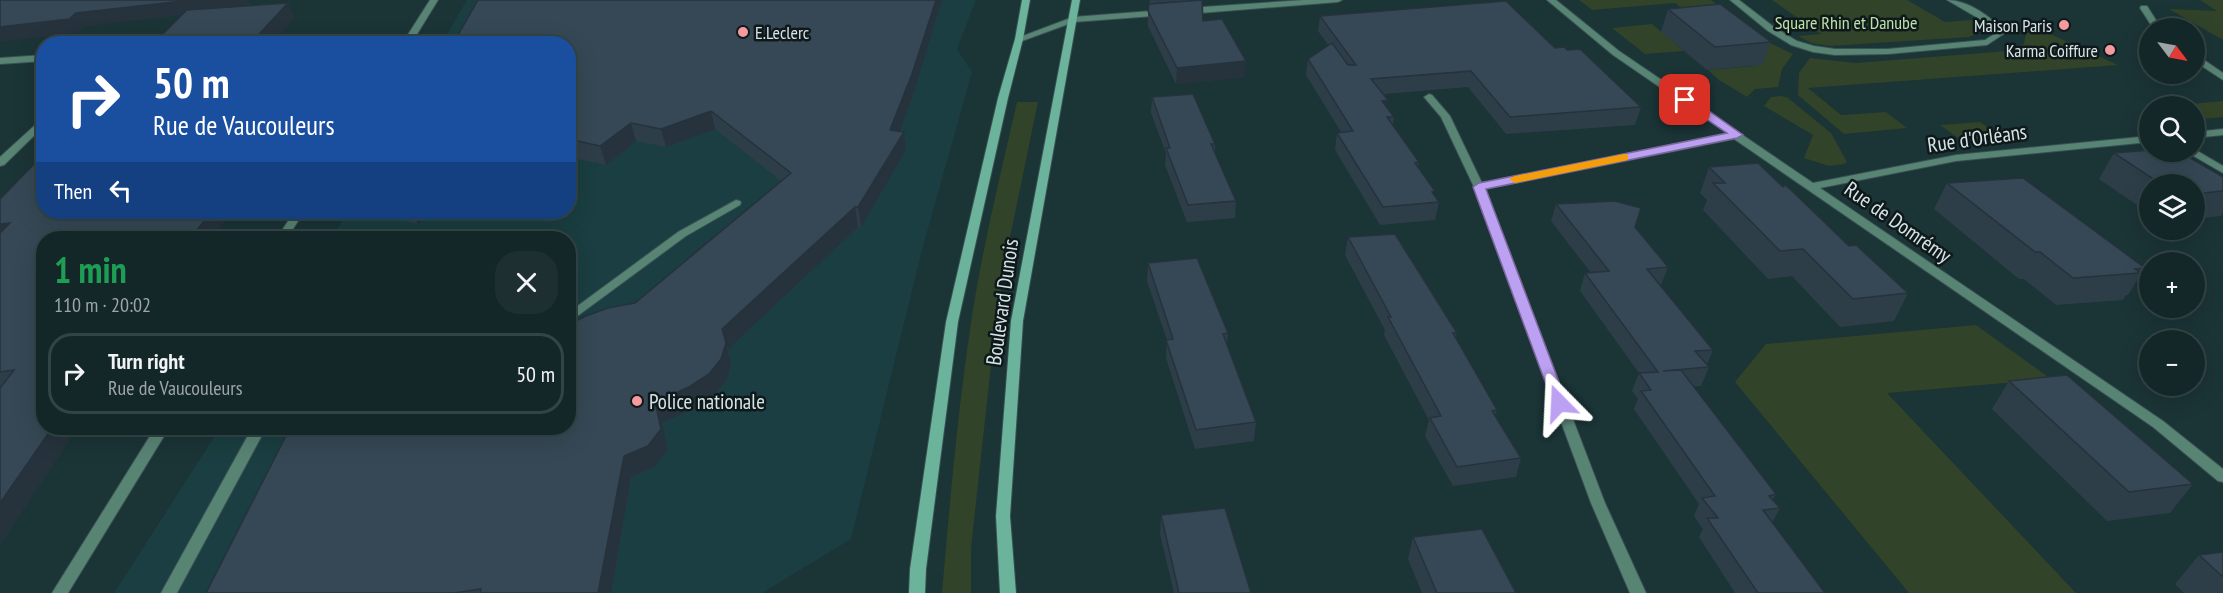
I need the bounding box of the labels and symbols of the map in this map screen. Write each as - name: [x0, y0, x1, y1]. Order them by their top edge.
- park label: Square Rhin et Danube: [1775, 11, 1917, 34]
- place label: Maison Paris: [1974, 14, 2052, 37]
- marker: Maison Paris: [2057, 18, 2071, 32]
- north arrow: [2139, 18, 2205, 84]
- place label: E.Leclerc: [755, 21, 810, 44]
- marker: E.Leclerc: [736, 25, 750, 39]
- place label: Karma Coiffure: [2006, 39, 2098, 62]
- marker: Karma Coiffure: [2103, 43, 2117, 57]
- pin: [1659, 74, 1710, 125]
- street label: Rue d'Orléans: [1926, 118, 2028, 158]
- street label: Rue de Domrémy: [1839, 175, 1957, 269]
- street label: Boulevard Dunois: [980, 237, 1024, 367]
- position arrow: [1527, 371, 1591, 435]
- place label: Police nationale: [649, 388, 765, 415]
- marker: Police nationale: [630, 394, 644, 408]

